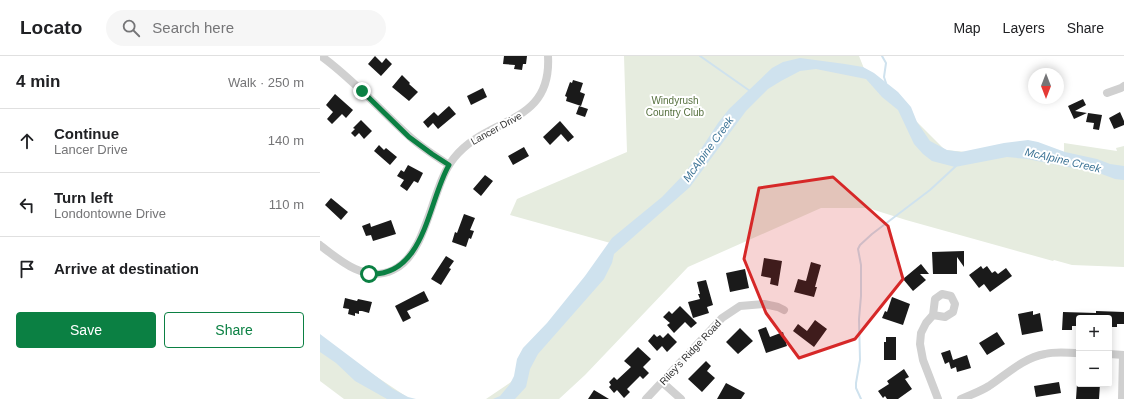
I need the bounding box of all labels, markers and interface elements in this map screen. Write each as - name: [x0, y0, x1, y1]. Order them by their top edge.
- search box: [106, 10, 386, 46]
- text: Locato: [20, 17, 82, 38]
- icon: search: [120, 17, 142, 39]
- text: Search here: [152, 19, 234, 36]
- text: Map: [953, 20, 981, 36]
- text: Layers: [1003, 20, 1045, 36]
- text: Share: [1067, 20, 1104, 36]
- north arrow: [1028, 68, 1064, 104]
- text: 4 min: [16, 72, 60, 91]
- text: Walk · 250 m: [228, 75, 304, 90]
- route end: [353, 82, 371, 100]
- park label: Windyrush Country Club: [646, 95, 705, 118]
- street label: Lancer Drive: [469, 110, 524, 147]
- water label: McAlpine Creek: [680, 114, 736, 184]
- text: Continue: [54, 125, 119, 142]
- icon: ahead: [16, 130, 38, 152]
- text: 140 m: [268, 133, 304, 148]
- text: Lancer Drive: [54, 142, 128, 157]
- water label: McAlpine Creek: [1024, 145, 1103, 175]
- text: Turn left: [54, 189, 113, 206]
- icon: left: [16, 194, 38, 216]
- text: 110 m: [269, 197, 304, 212]
- text: Londontowne Drive: [54, 206, 166, 221]
- icon: arrive: [16, 258, 38, 280]
- text: Arrive at destination: [54, 260, 199, 277]
- route start: [360, 265, 378, 283]
- button: Save: [16, 312, 156, 348]
- button: Share: [164, 312, 304, 348]
- map controls: [1076, 315, 1112, 387]
- button: +: [1076, 315, 1112, 351]
- street label: Riley's Ridge Road: [657, 318, 723, 387]
- button: −: [1076, 351, 1112, 387]

